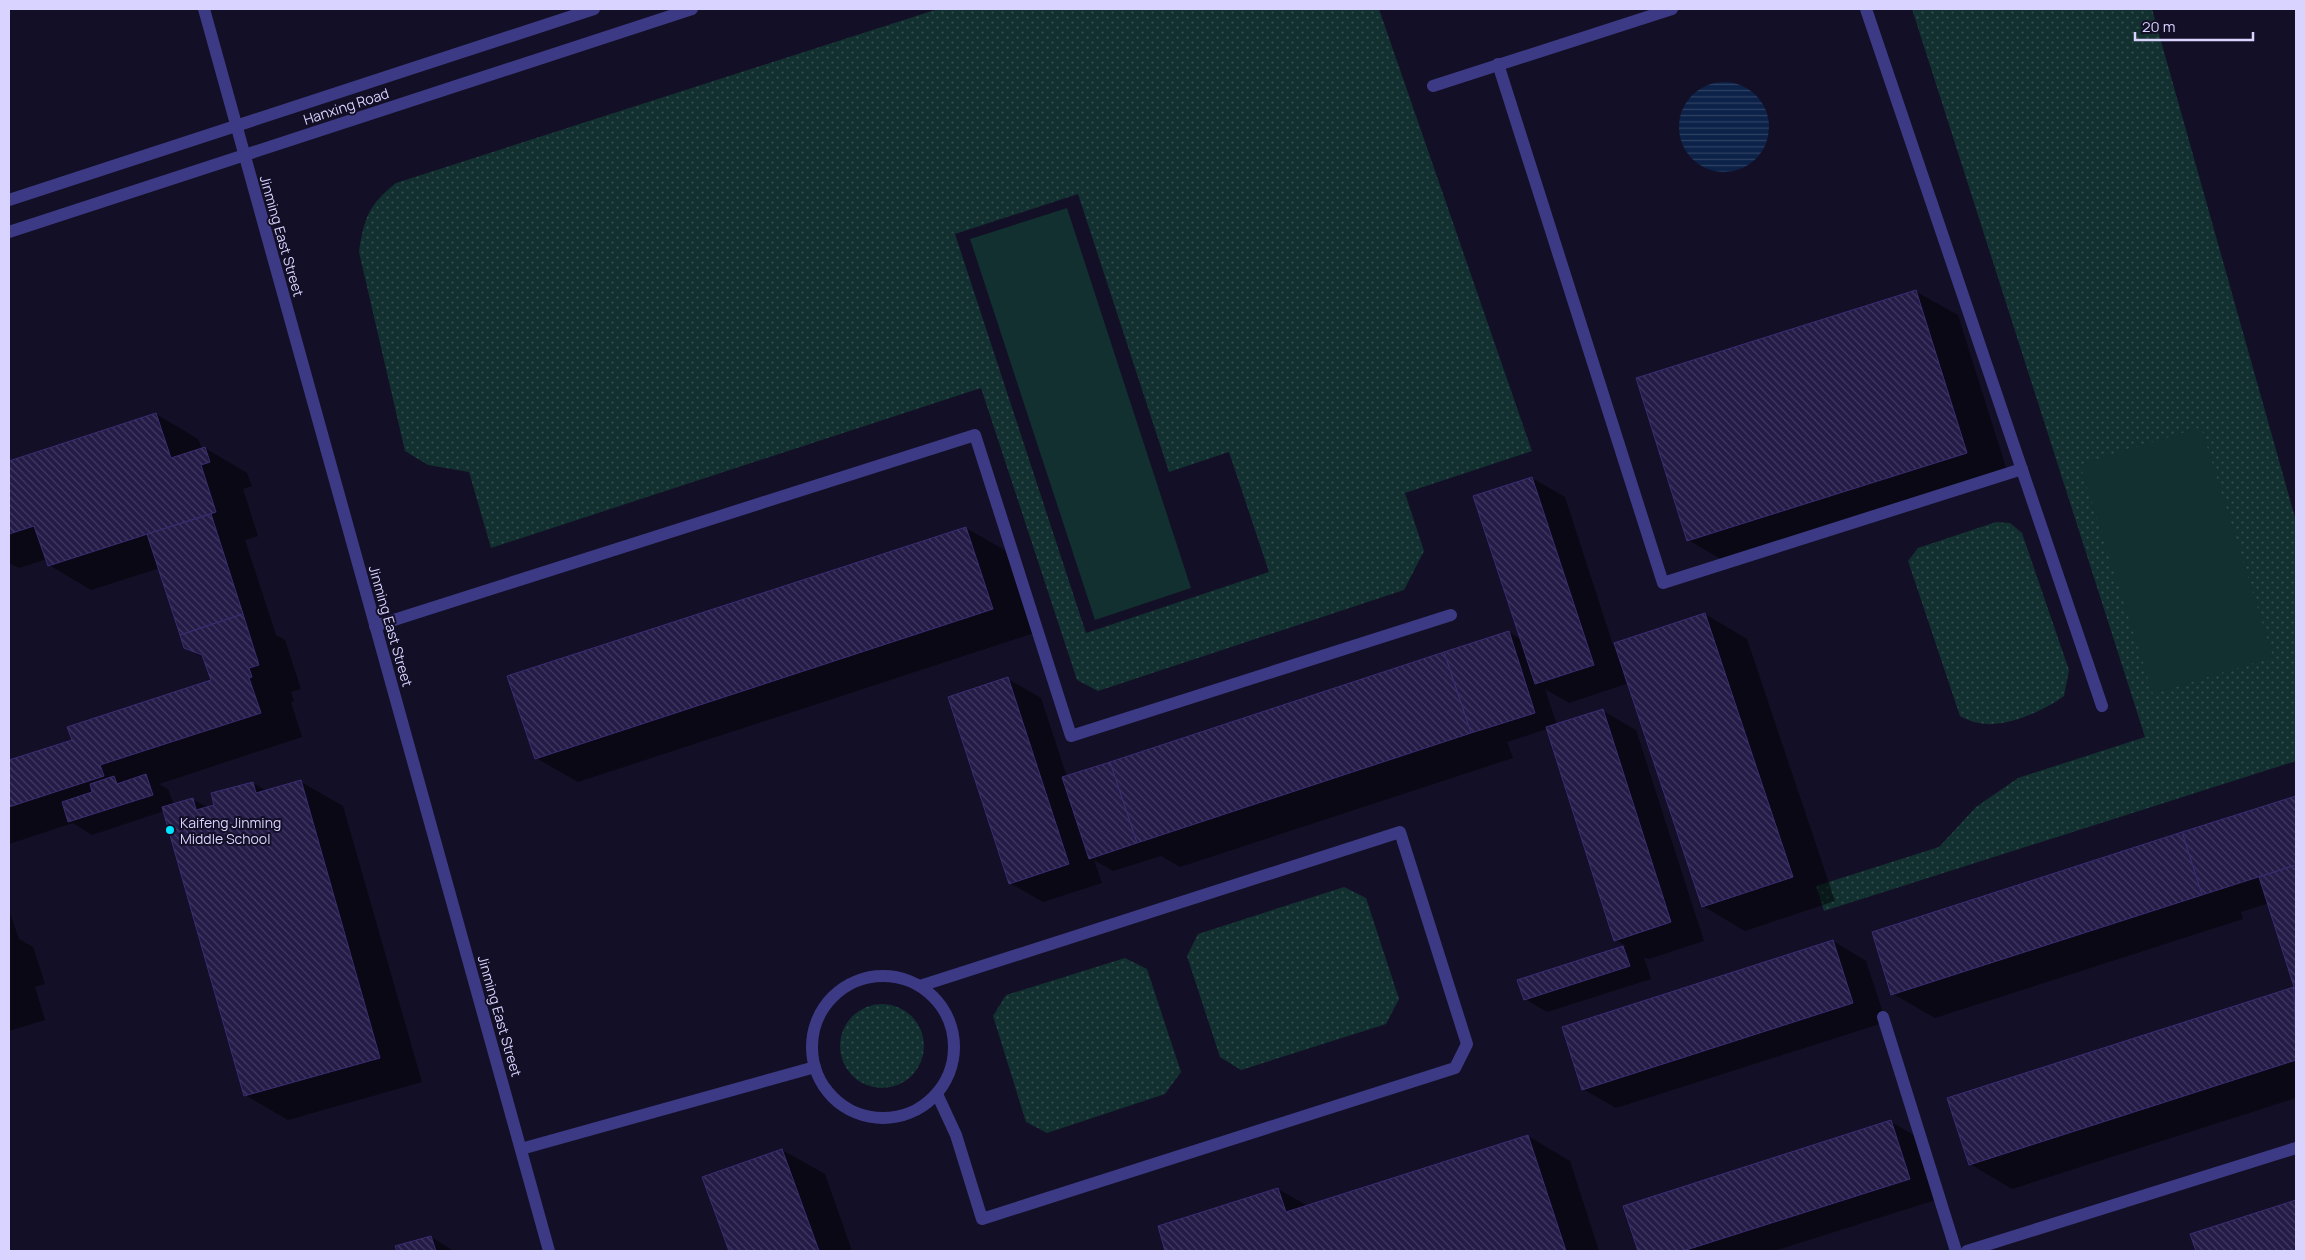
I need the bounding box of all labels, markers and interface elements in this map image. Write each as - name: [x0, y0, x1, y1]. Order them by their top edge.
- scale bar: [2135, 10, 2252, 42]
- text: 20 m: [2142, 16, 2175, 37]
- street label: Hanxing Road: [301, 83, 391, 129]
- street label: Jinming East Street: [256, 173, 309, 299]
- street label: Jinming East Street: [365, 563, 418, 689]
- place label: Kaifeng Jinming Middle School: [180, 813, 281, 848]
- marker: Kaifeng Jinming Middle School: [164, 824, 176, 836]
- street label: Jinming East Street: [474, 953, 527, 1079]

